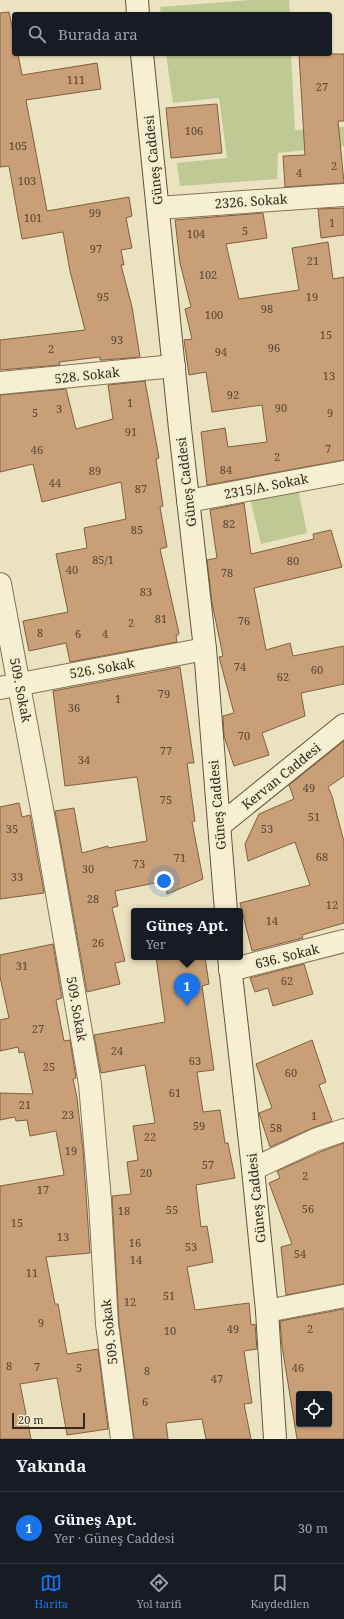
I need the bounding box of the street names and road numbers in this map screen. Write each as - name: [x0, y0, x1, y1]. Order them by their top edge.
- street label: Güneş Caddesi: [139, 114, 167, 206]
- street label: 2326. Sokak: [214, 189, 288, 213]
- street label: 528. Sokak: [53, 363, 121, 387]
- street label: Güneş Caddesi: [172, 436, 200, 528]
- street label: 2315/A. Sokak: [222, 469, 310, 503]
- street label: 526. Sokak: [68, 653, 136, 683]
- street label: 509. Sokak: [6, 656, 36, 724]
- street label: Kervan Caddesi: [238, 739, 324, 813]
- street label: Güneş Caddesi: [204, 759, 230, 851]
- street label: 636. Sokak: [253, 939, 321, 973]
- street label: 509. Sokak: [62, 975, 92, 1043]
- street label: Güneş Caddesi: [242, 1152, 270, 1244]
- street label: 509. Sokak: [97, 1298, 121, 1366]

